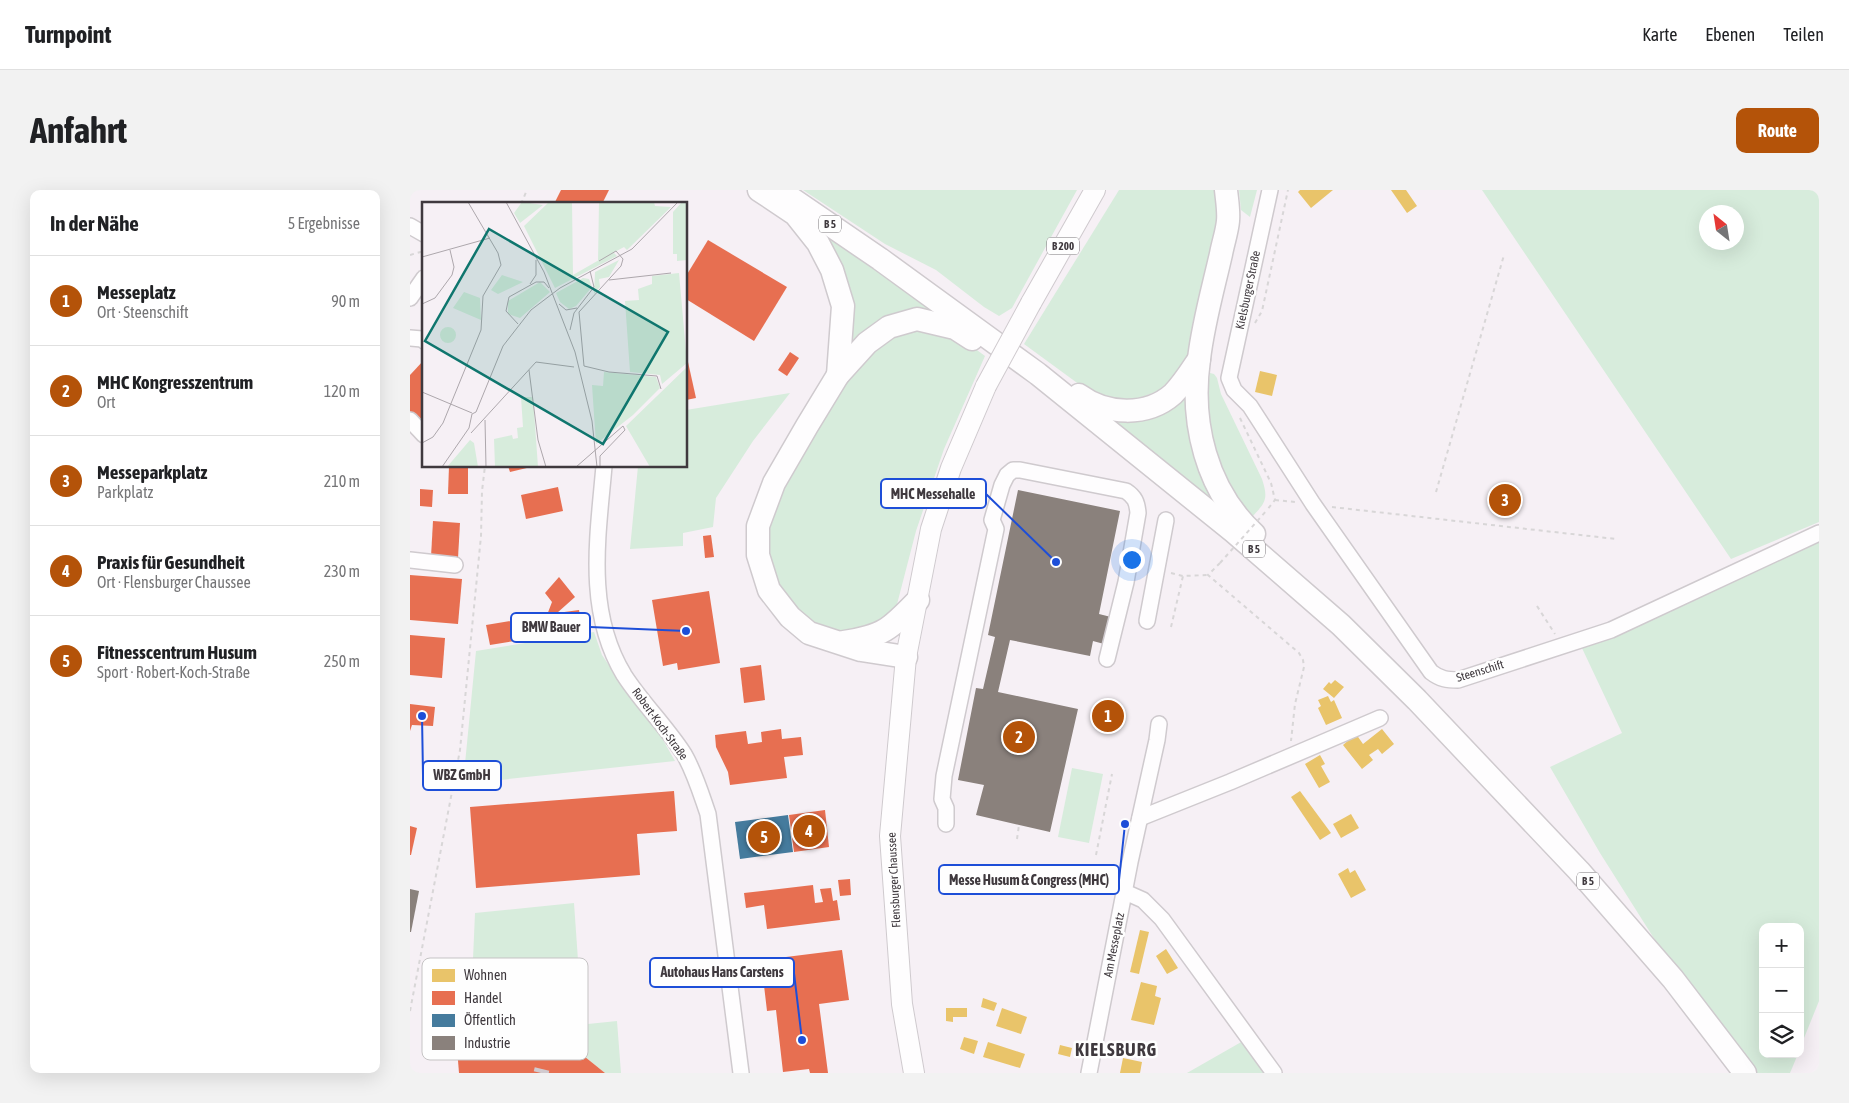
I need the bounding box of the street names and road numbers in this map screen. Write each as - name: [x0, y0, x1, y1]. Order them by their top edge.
- road number: B 5: [819, 216, 841, 232]
- road number: B 200: [1047, 238, 1079, 254]
- street label: Kielsburger Straße: [1233, 249, 1263, 331]
- road number: B 5: [1243, 540, 1265, 558]
- street label: Steenschift: [1454, 657, 1506, 685]
- street label: Robert-Koch-Straße: [629, 685, 691, 763]
- street label: Flensburger Chaussee: [885, 832, 903, 928]
- road number: B 5: [1577, 872, 1599, 889]
- street label: Am Messeplatz: [1101, 911, 1127, 979]

